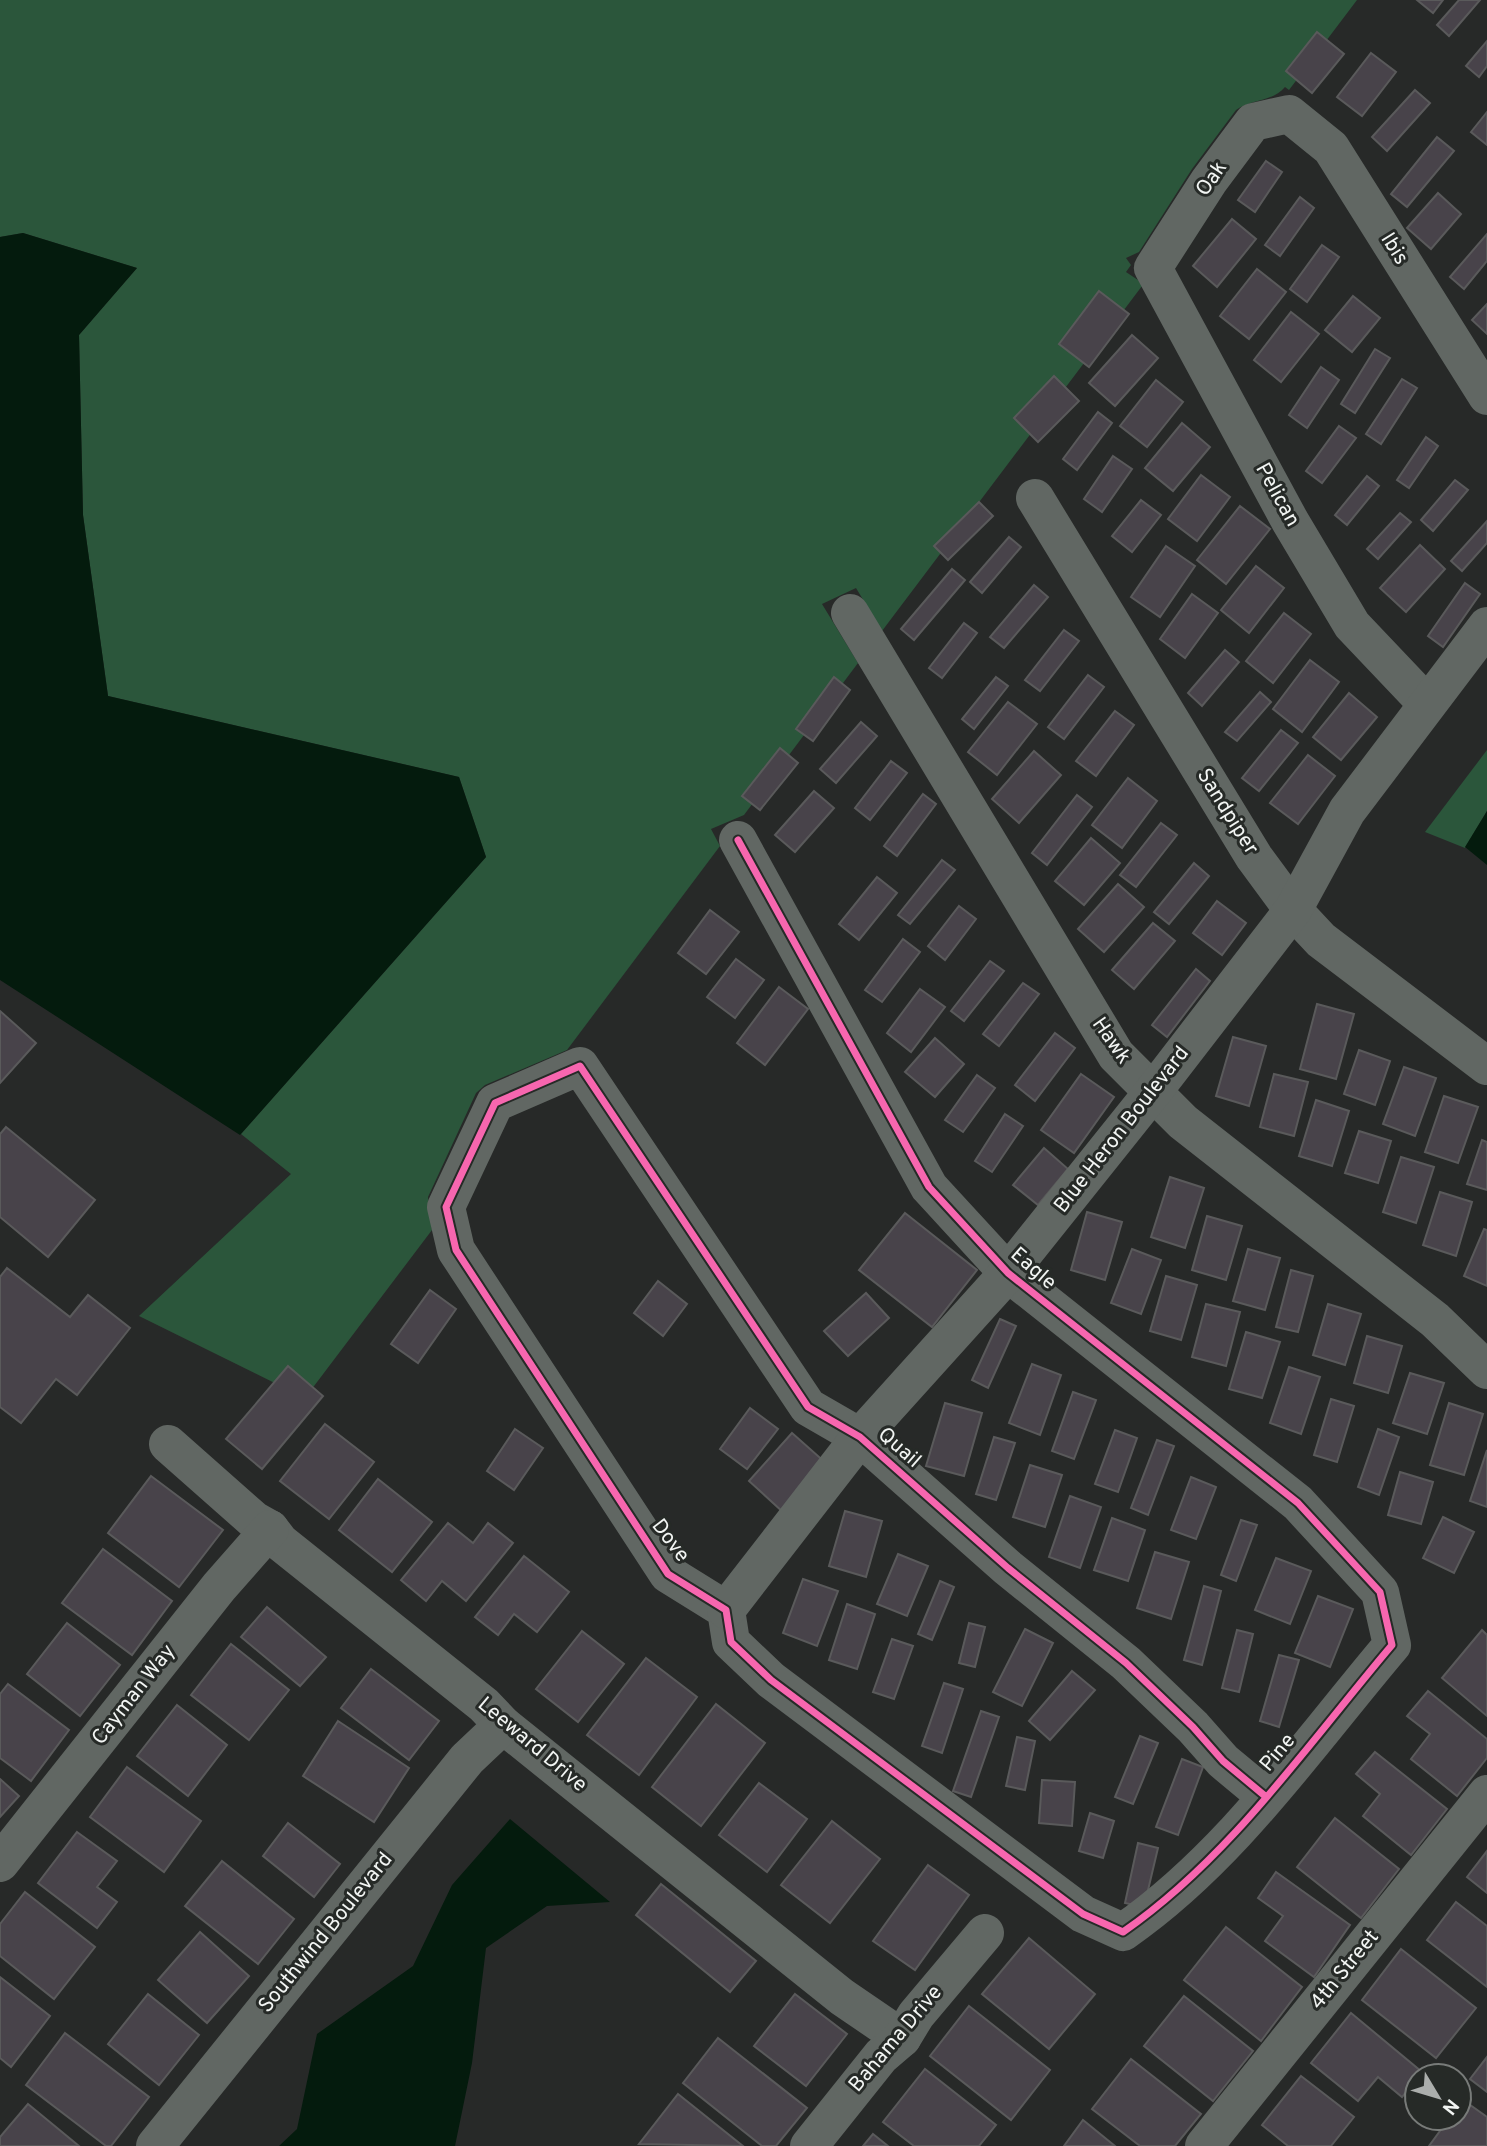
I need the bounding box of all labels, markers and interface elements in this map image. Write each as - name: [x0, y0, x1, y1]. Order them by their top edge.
- street label: Oak: [1190, 156, 1234, 202]
- street label: Ibis: [1374, 228, 1414, 270]
- street label: Pelican: [1249, 458, 1305, 532]
- street label: Sandpiper: [1190, 764, 1264, 860]
- street label: Hawk: [1085, 1012, 1137, 1070]
- street label: Blue Heron Boulevard: [1048, 1041, 1196, 1219]
- street label: Eagle: [1004, 1242, 1062, 1296]
- street label: Quail: [872, 1422, 926, 1474]
- street label: Dove: [645, 1514, 695, 1568]
- street label: Cayman Way: [86, 1639, 182, 1751]
- street label: Leeward Drive: [472, 1691, 592, 1799]
- street label: Pine: [1254, 1728, 1302, 1778]
- street label: Southwind Boulevard: [253, 1847, 399, 2019]
- street label: 4th Street: [1305, 1925, 1385, 2015]
- street label: Bahama Drive: [843, 1980, 949, 2098]
- north arrow: [1403, 2062, 1473, 2132]
- text: N: [1436, 2093, 1463, 2119]

